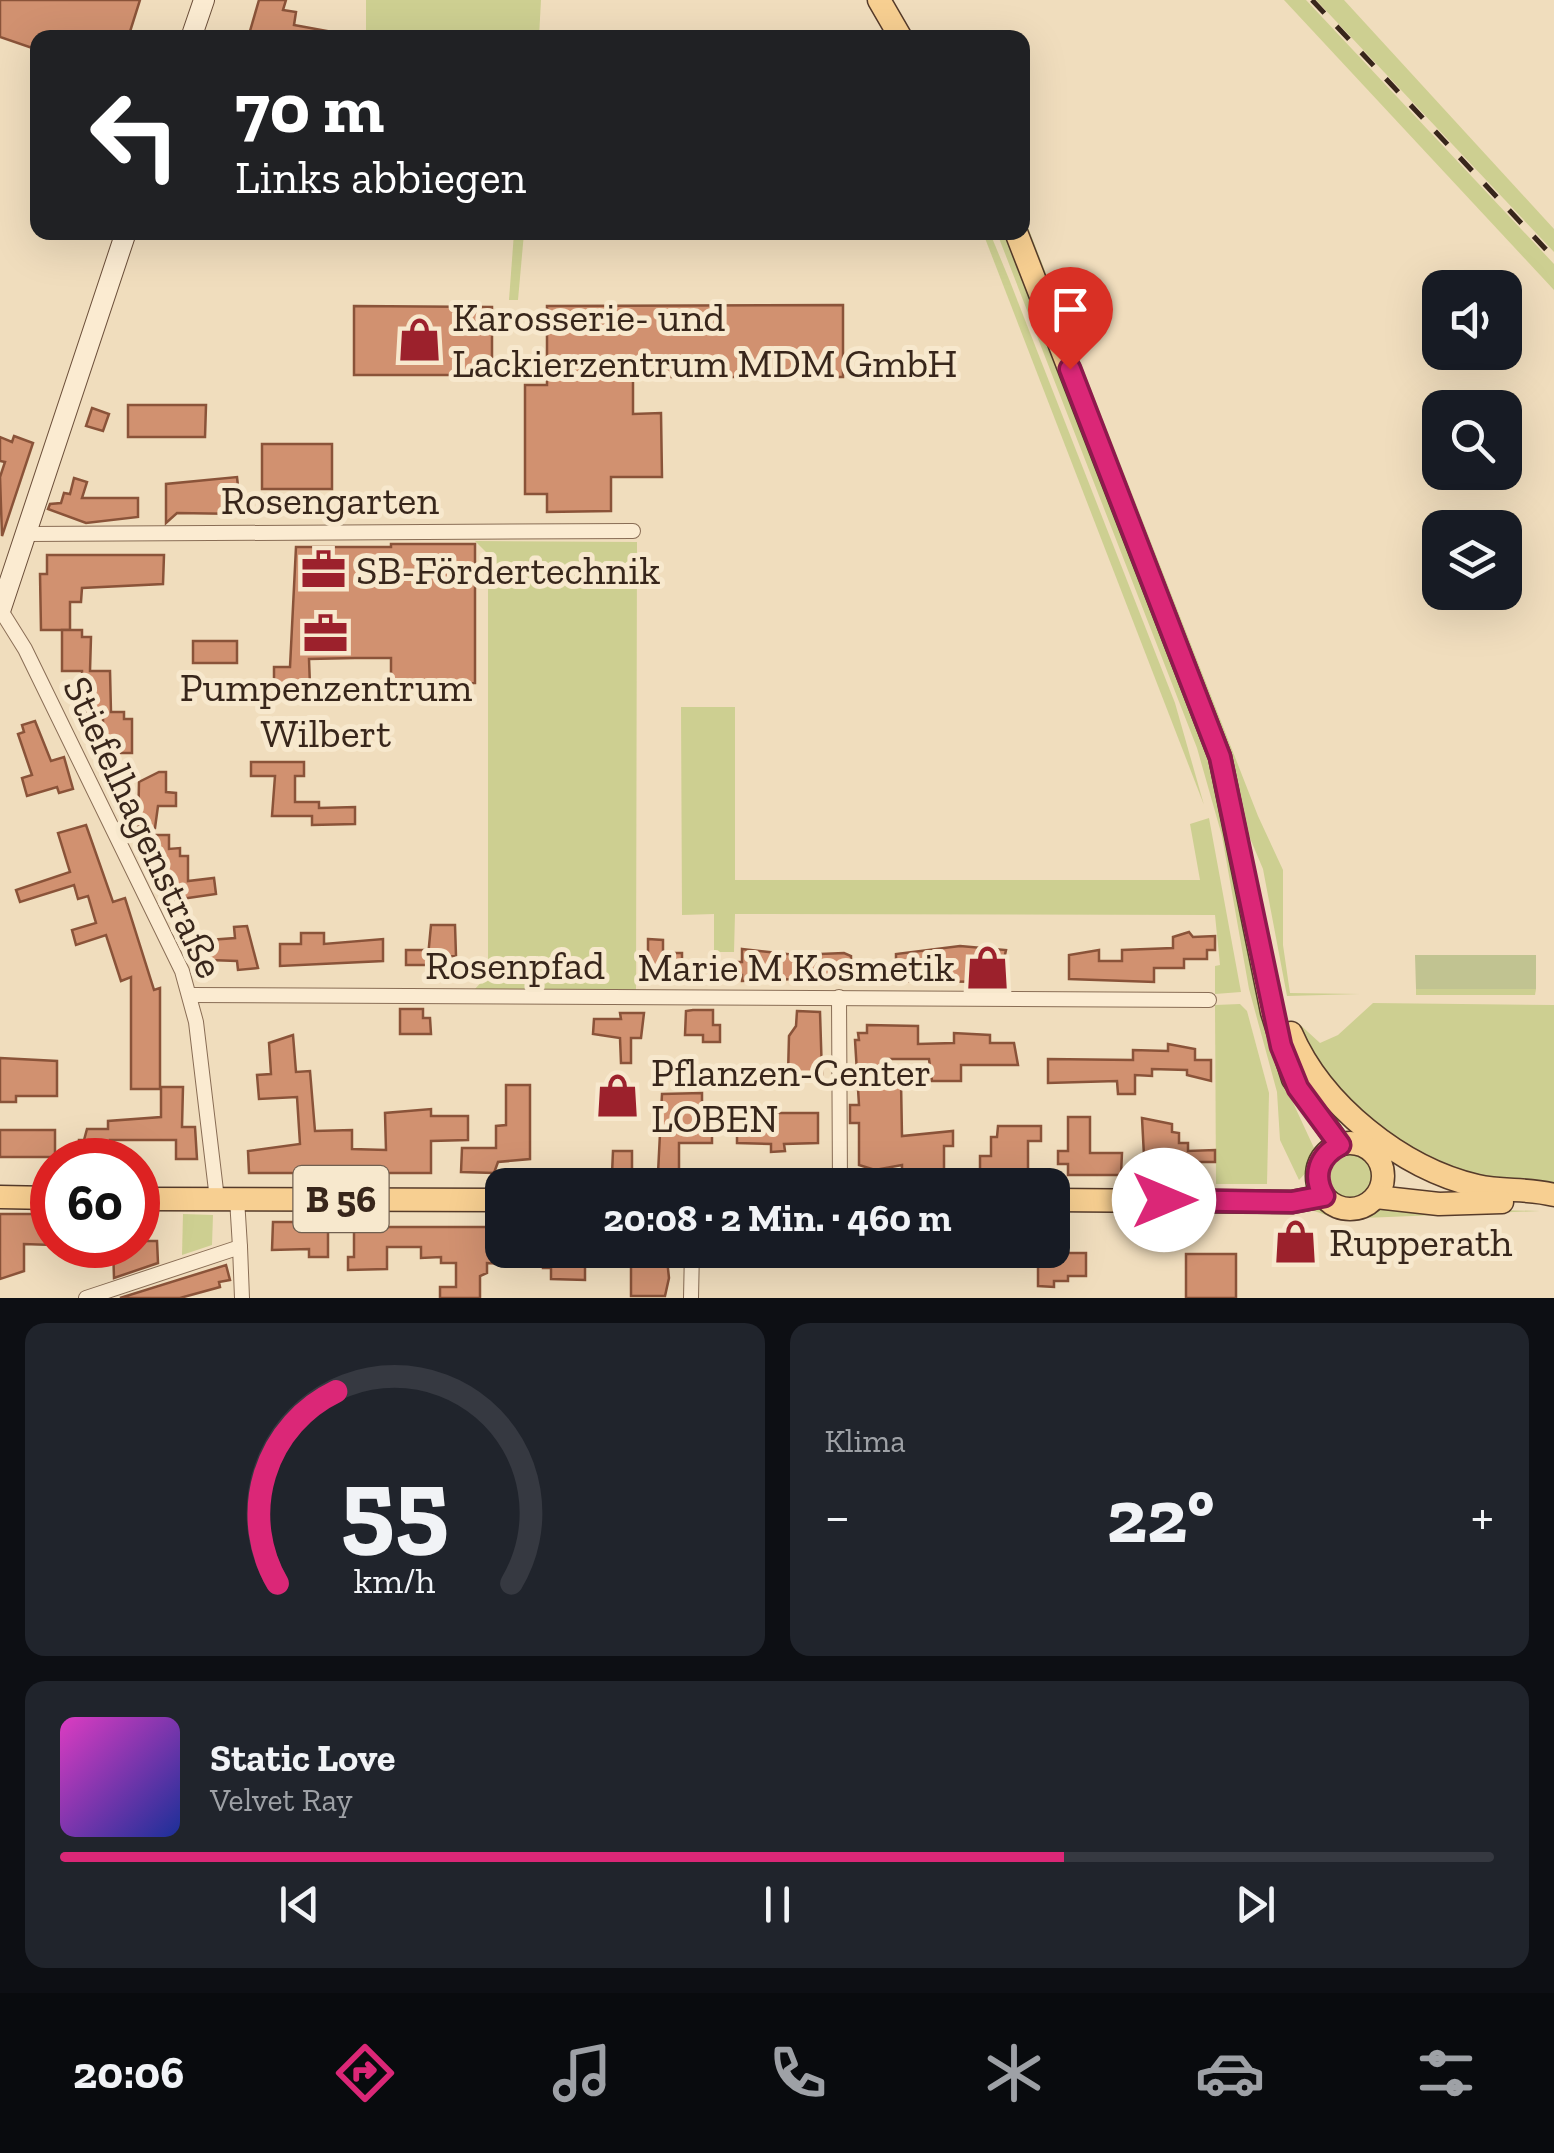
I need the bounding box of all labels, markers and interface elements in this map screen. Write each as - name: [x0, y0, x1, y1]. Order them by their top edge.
- text: 70 m: [235, 66, 384, 150]
- icon: left: [70, 70, 200, 200]
- text: Links abbiegen: [235, 151, 526, 205]
- pin: [1028, 267, 1113, 370]
- map controls: [1422, 270, 1522, 610]
- button: sound: [1422, 270, 1522, 370]
- icon: arrive: [1043, 282, 1098, 337]
- place label: Karosserie- und Lackierzentrum MDM GmbH: [452, 293, 957, 387]
- shop icon: Karosserie- und Lackierzentrum MDM GmbH: [395, 316, 443, 364]
- button: search: [1422, 390, 1522, 490]
- street label: Rosengarten: [221, 476, 439, 524]
- button: layers: [1422, 510, 1522, 610]
- office icon: SB-Fördertechnik: [299, 546, 347, 594]
- place label: SB-Fördertechnik: [356, 546, 660, 594]
- office icon: Pumpenzentrum Wilbert: [302, 610, 350, 658]
- place label: Pumpenzentrum Wilbert: [180, 663, 473, 757]
- street label: Stiefelhagenstraße: [53, 669, 235, 985]
- street label: Rosenpfad: [425, 941, 605, 989]
- place label: Marie M Kosmetik: [637, 943, 955, 991]
- shop icon: Marie M Kosmetik: [964, 943, 1012, 991]
- place label: Pflanzen-Center LOBEN: [651, 1048, 931, 1142]
- shop icon: Pflanzen-Center LOBEN: [594, 1071, 642, 1119]
- speed limit sign: 60: [30, 1138, 160, 1268]
- position arrow: [1112, 1148, 1216, 1252]
- road number: B 56: [294, 1166, 388, 1232]
- text: 20:08 · 2 Min. · 460 m: [603, 1195, 952, 1241]
- shop icon: Rupperath: [1272, 1218, 1320, 1266]
- place label: Rupperath: [1329, 1218, 1513, 1266]
- text: Klima: [825, 1422, 906, 1460]
- text: 55: [340, 1443, 449, 1568]
- text: 22°: [1107, 1471, 1214, 1561]
- text: −: [825, 1483, 850, 1549]
- text: +: [1471, 1483, 1494, 1549]
- text: km/h: [354, 1559, 436, 1602]
- text: Static Love: [210, 1735, 395, 1781]
- text: Velvet Ray: [210, 1781, 353, 1819]
- icon: previous: [272, 1877, 327, 1932]
- icon: pause: [750, 1877, 805, 1932]
- icon: next: [1228, 1877, 1283, 1932]
- icon: directions: [330, 2038, 400, 2108]
- icon: music: [547, 2038, 617, 2108]
- icon: phone: [763, 2038, 833, 2108]
- icon: climate: [979, 2038, 1049, 2108]
- icon: car: [1195, 2038, 1265, 2108]
- icon: filters: [1411, 2038, 1481, 2108]
- text: 20:06: [73, 2046, 184, 2100]

